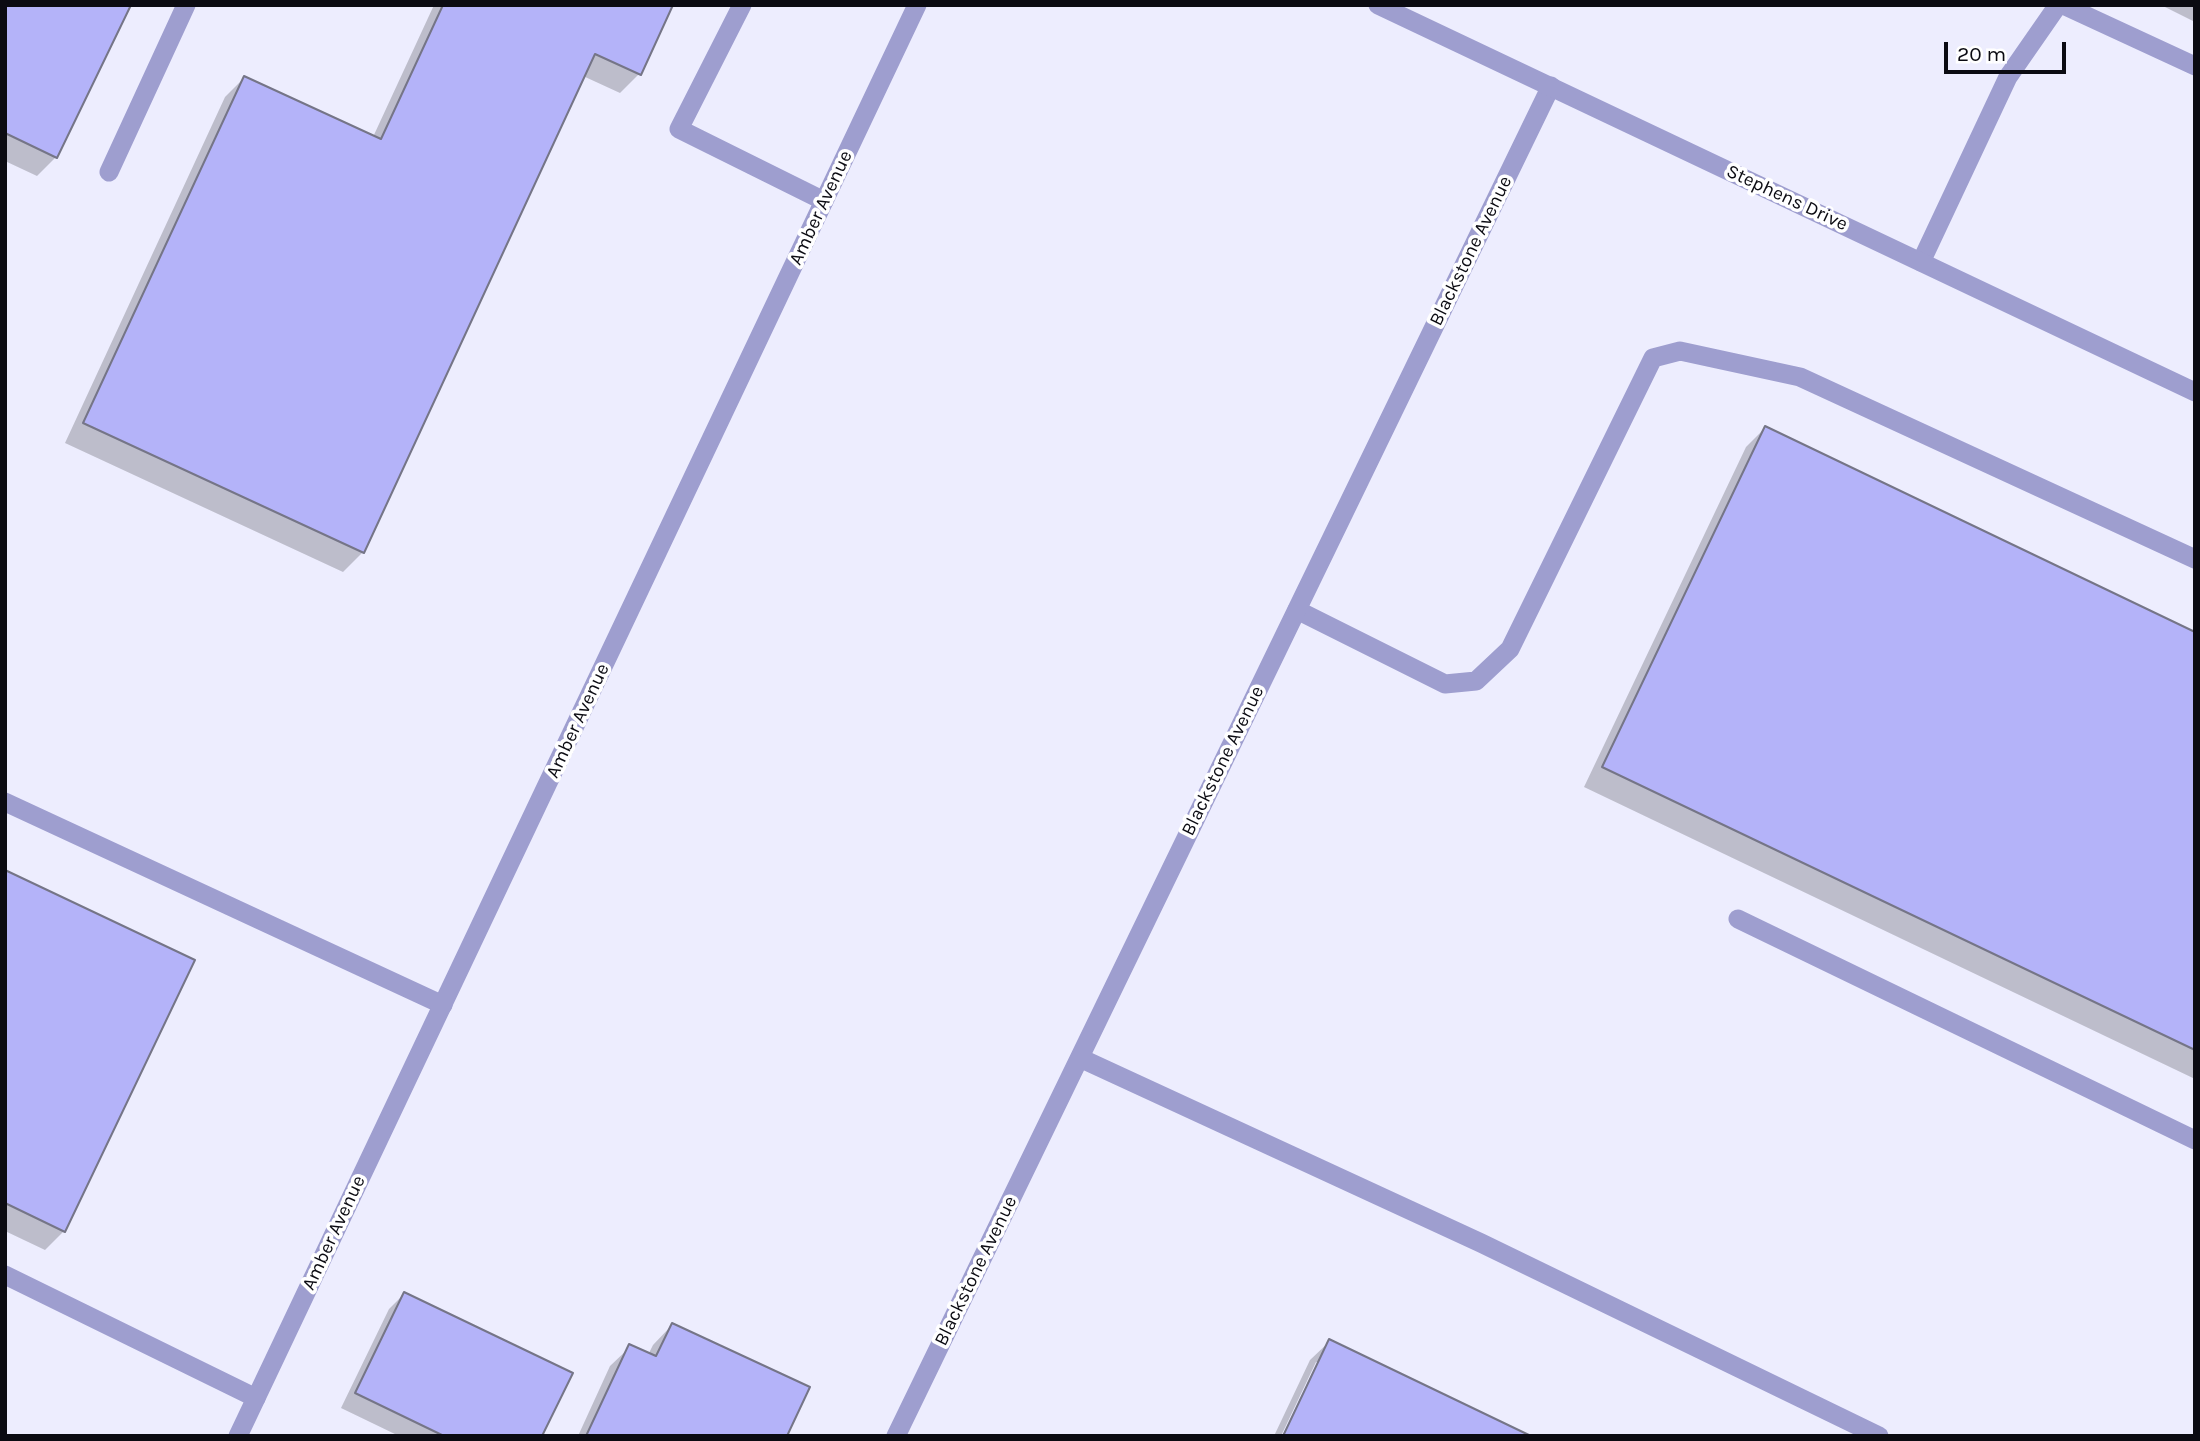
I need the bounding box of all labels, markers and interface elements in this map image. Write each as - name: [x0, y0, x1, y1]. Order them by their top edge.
- scale bar: [1948, 28, 2070, 72]
- text: 20 m: [1957, 42, 2006, 66]
- street label: Amber Avenue: [785, 147, 857, 269]
- street label: Stephens Drive: [1723, 160, 1851, 236]
- street label: Blackstone Avenue: [1425, 172, 1517, 330]
- street label: Amber Avenue: [542, 660, 614, 782]
- street label: Blackstone Avenue: [1177, 682, 1269, 840]
- street label: Amber Avenue: [298, 1172, 370, 1294]
- street label: Blackstone Avenue: [930, 1192, 1022, 1350]

